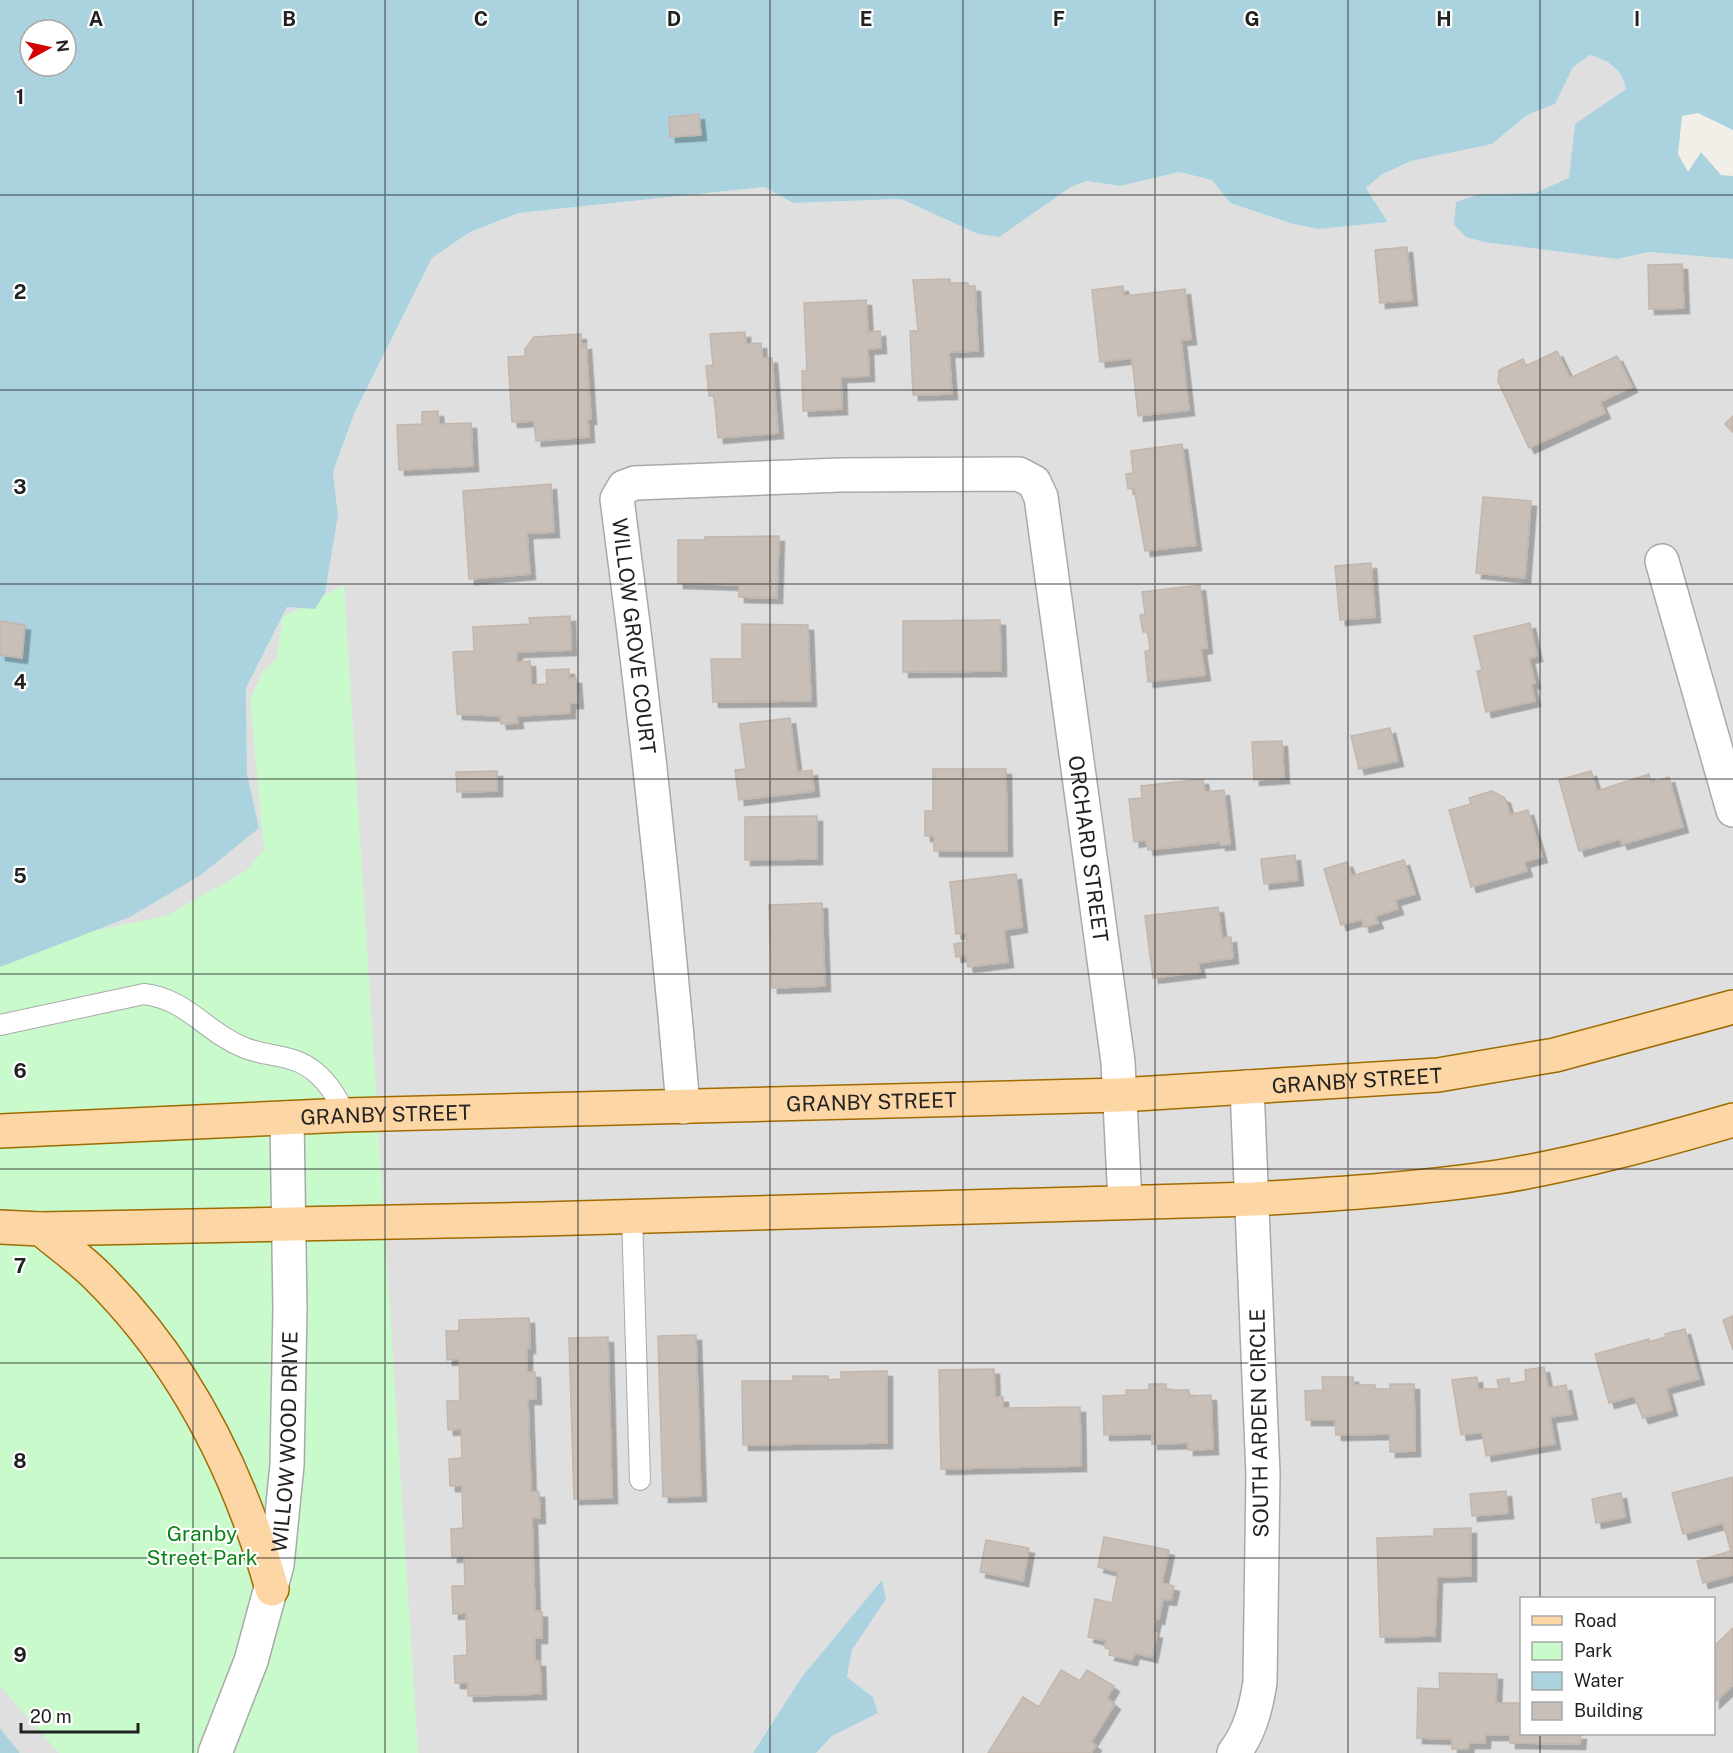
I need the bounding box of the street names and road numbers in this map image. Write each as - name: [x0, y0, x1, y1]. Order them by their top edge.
- street label: WILLOW GROVE COURT: [607, 517, 661, 755]
- street label: ORCHARD STREET: [1064, 754, 1114, 944]
- street label: GRANBY STREET: [1271, 1062, 1443, 1098]
- street label: GRANBY STREET: [786, 1087, 957, 1116]
- street label: GRANBY STREET: [300, 1099, 471, 1130]
- street label: SOUTH ARDEN CIRCLE: [1245, 1308, 1273, 1538]
- street label: WILLOW WOOD DRIVE: [266, 1331, 302, 1553]

